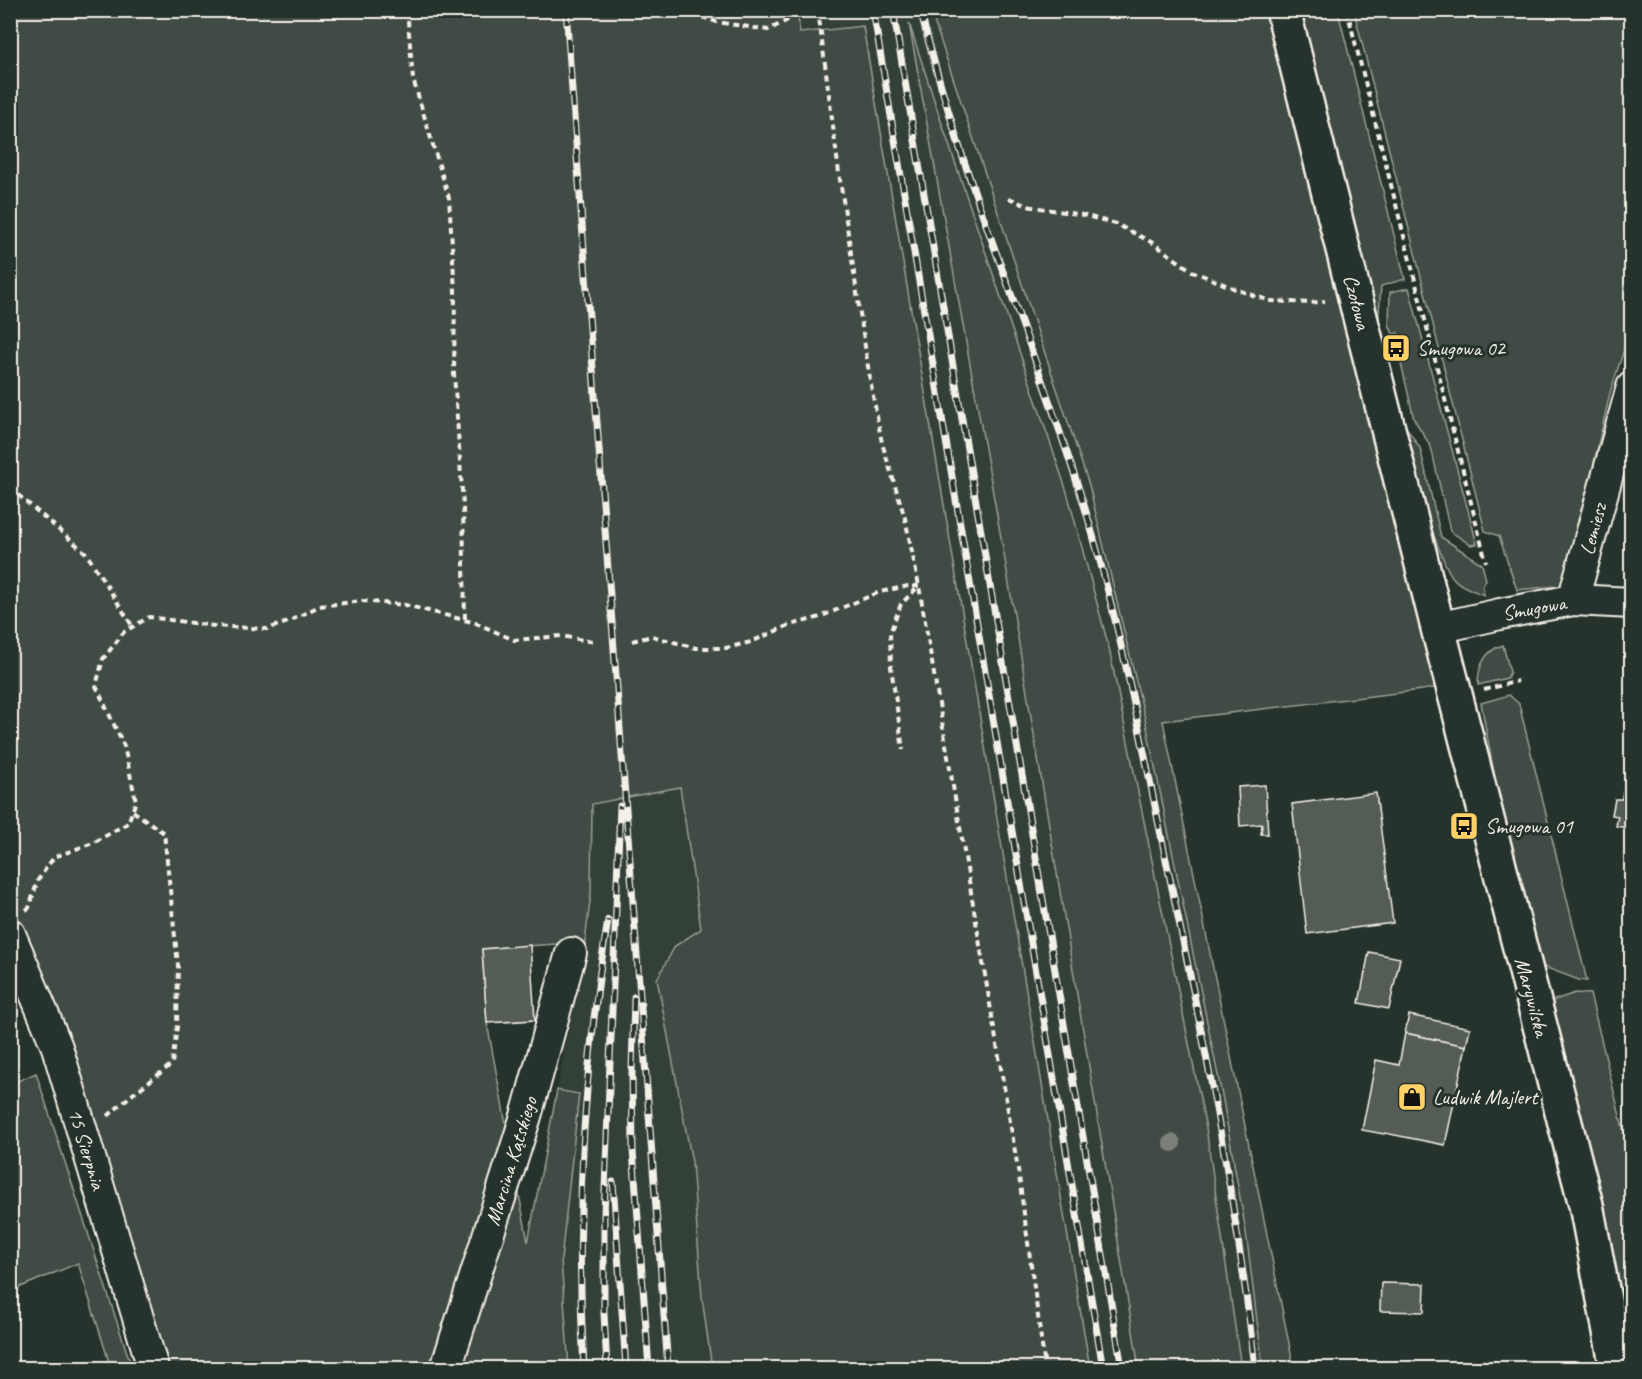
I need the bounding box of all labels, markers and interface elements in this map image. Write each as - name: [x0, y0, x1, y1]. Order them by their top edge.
- street label: Czołowa: [1338, 272, 1377, 334]
- bus stop icon: Smugowa 02: [1380, 332, 1412, 364]
- place label: Smugowa 02: [1417, 335, 1507, 361]
- street label: Lemiesz: [1574, 499, 1613, 558]
- street label: Smugowa: [1500, 589, 1570, 626]
- bus stop icon: Smugowa 01: [1448, 810, 1480, 842]
- place label: Smugowa 01: [1485, 813, 1575, 839]
- street label: Marywilska: [1509, 955, 1556, 1042]
- shop icon: Ludwik Majlert: [1396, 1081, 1428, 1113]
- place label: Ludwik Majlert: [1433, 1084, 1540, 1110]
- street label: Marcina Kątskiego: [479, 1092, 543, 1229]
- street label: 15 Sierpnia: [62, 1105, 112, 1194]

